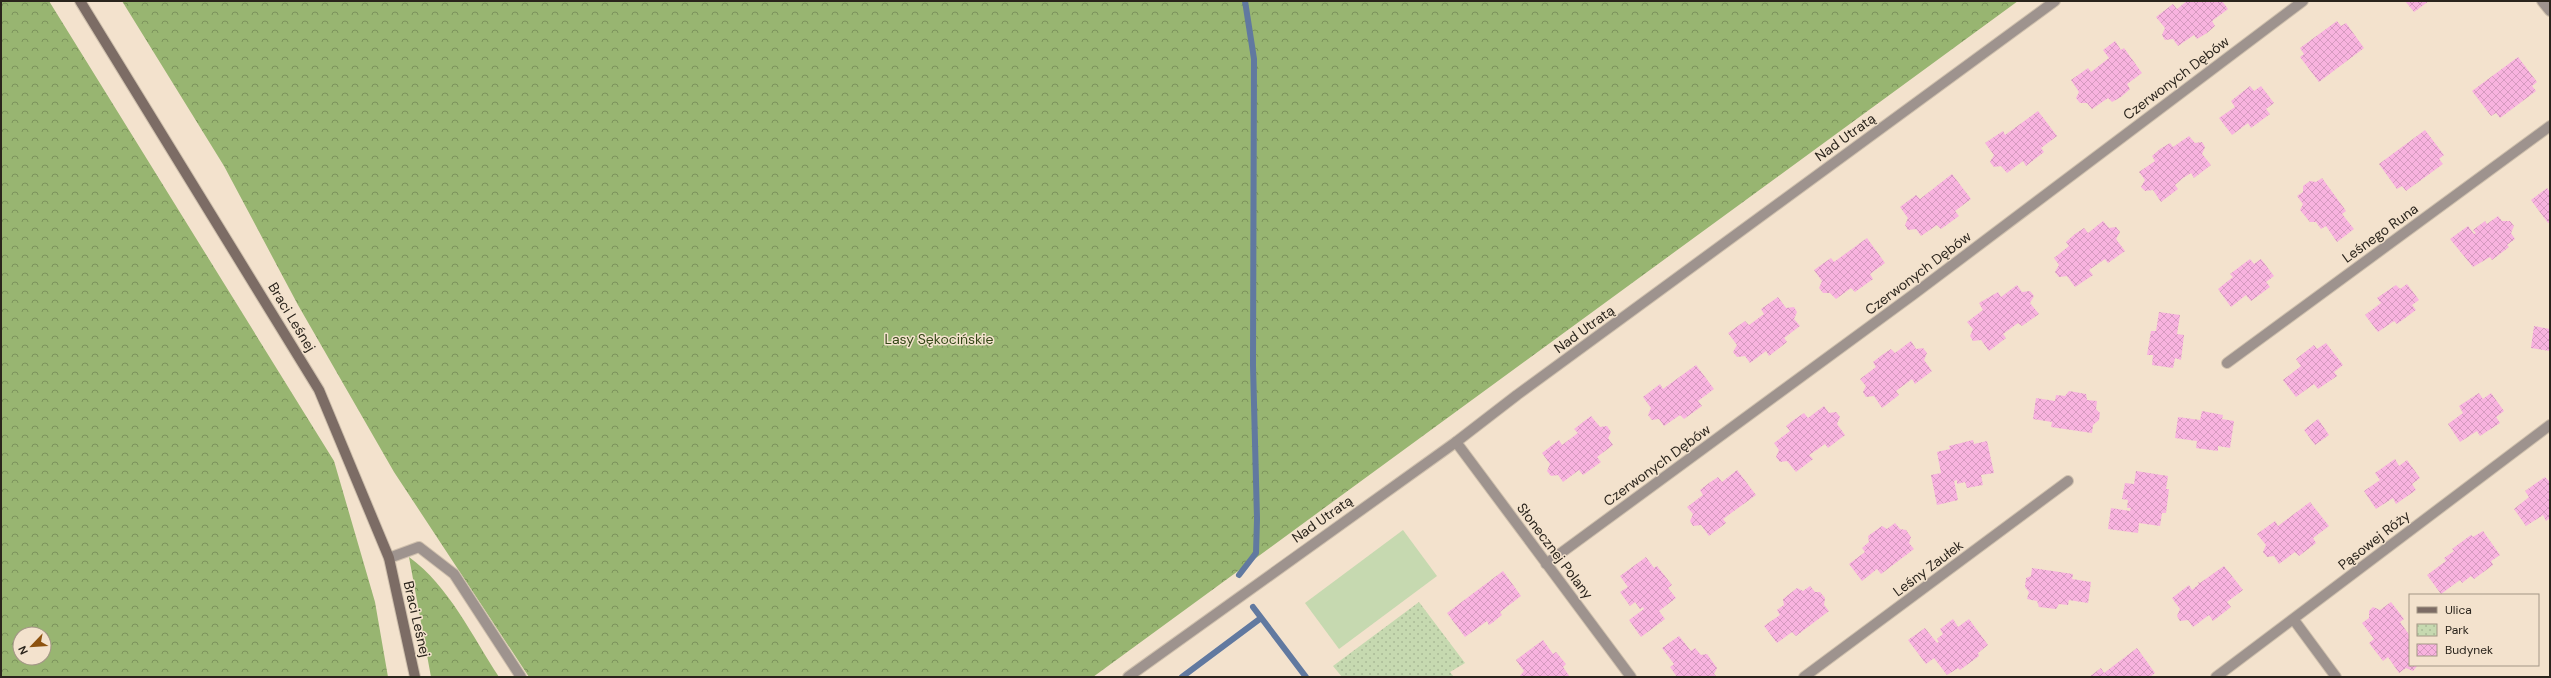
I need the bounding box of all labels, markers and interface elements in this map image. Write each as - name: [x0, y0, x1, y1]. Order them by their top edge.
- street label: Czerwonych Dębów: [2119, 32, 2233, 124]
- street label: Nad Utratą: [1811, 109, 1879, 165]
- street label: Leśnego Runa: [2338, 199, 2422, 267]
- street label: Czerwonych Dębów: [1861, 227, 1975, 319]
- street label: Braci Leśnej: [264, 279, 320, 355]
- street label: Nad Utratą: [1550, 301, 1618, 357]
- park label: Lasy Sękocińskie: [885, 330, 994, 348]
- street label: Czerwonych Dębów: [1600, 420, 1714, 510]
- street label: Nad Utratą: [1288, 492, 1356, 546]
- street label: Słonecznej Polany: [1513, 499, 1597, 603]
- street label: Pąsowej Róży: [2334, 506, 2414, 574]
- street label: Leśny Zaułek: [1889, 536, 1967, 600]
- street label: Braci Leśnej: [399, 579, 435, 659]
- legend: [2409, 594, 2539, 666]
- text: Ulica: [2445, 602, 2472, 618]
- text: Park: [2445, 622, 2469, 638]
- north arrow: [12, 626, 52, 666]
- text: Budynek: [2445, 642, 2493, 658]
- text: N: [15, 644, 31, 657]

